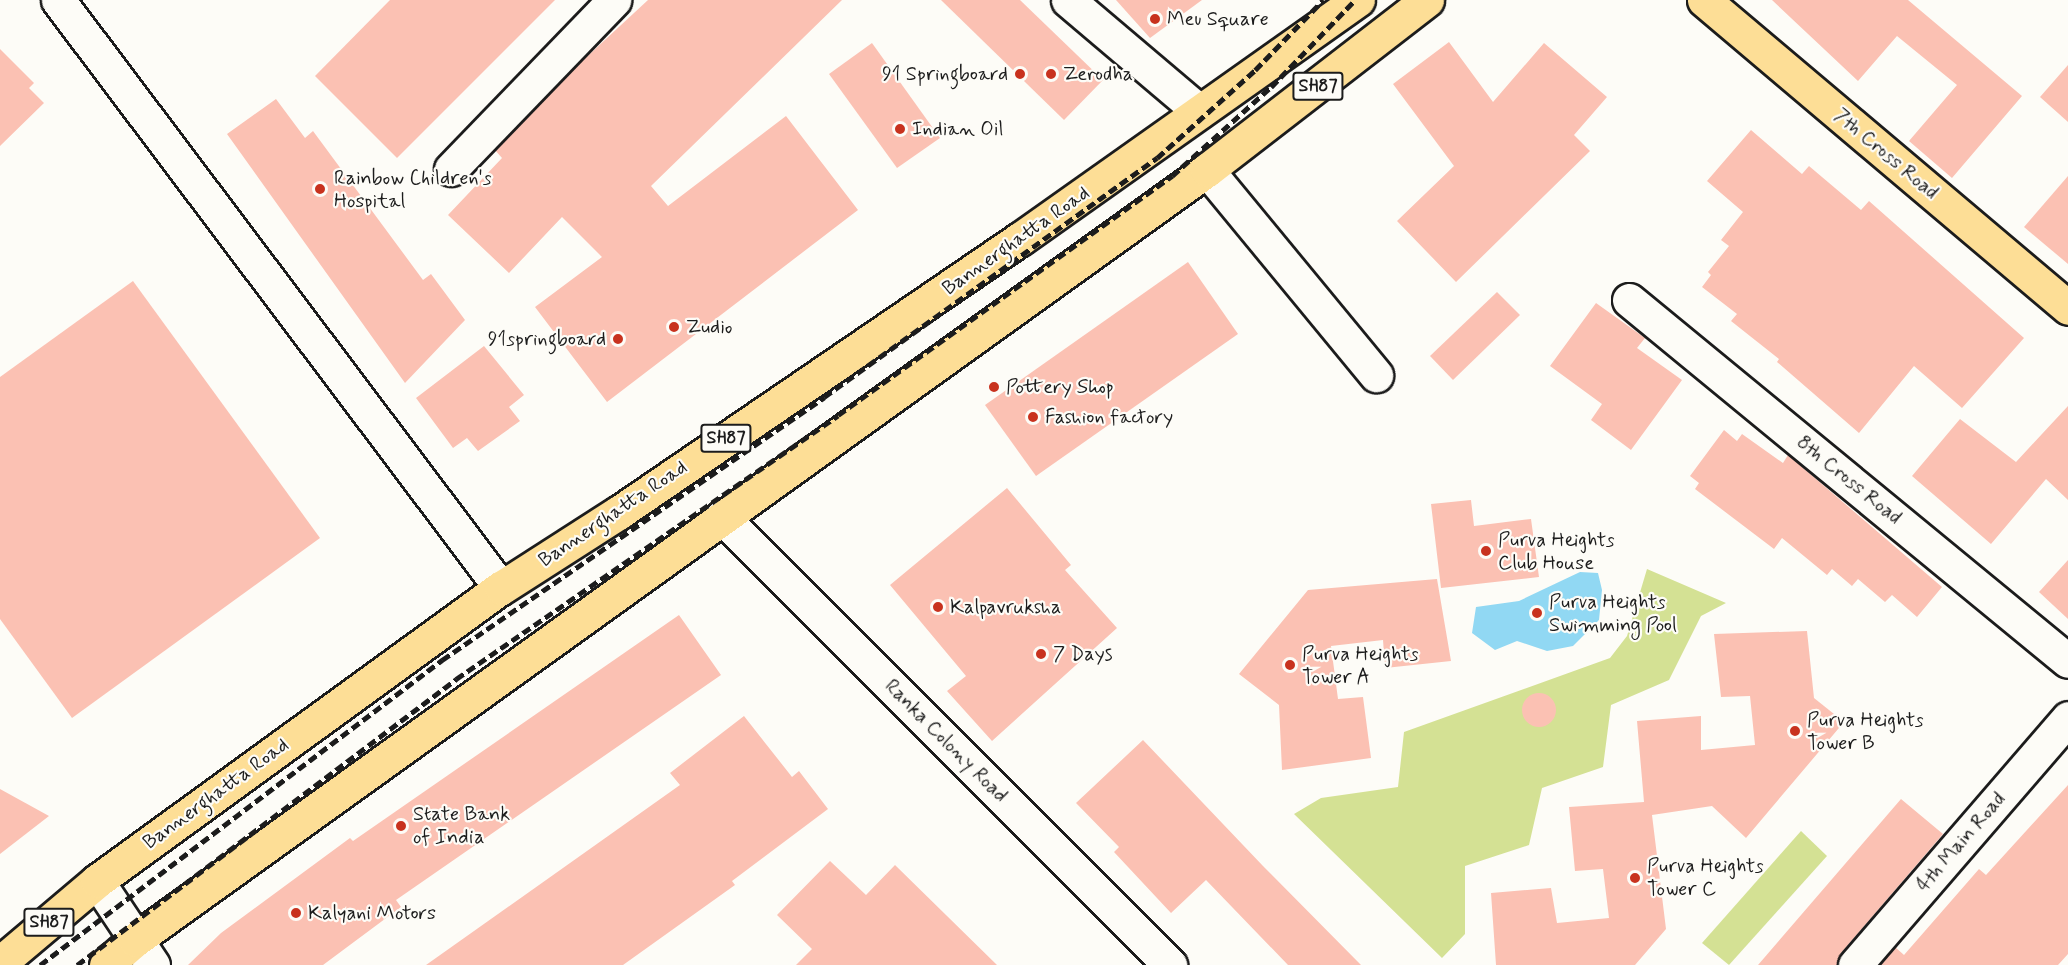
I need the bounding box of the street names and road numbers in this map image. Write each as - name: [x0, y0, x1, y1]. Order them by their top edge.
- road number: SH87: [1291, 71, 1345, 101]
- street label: 7th Cross Road: [1829, 104, 1943, 204]
- street label: Bannerghatta Road: [939, 182, 1093, 300]
- road number: SH87: [699, 423, 753, 453]
- street label: 8th Cross Road: [1792, 431, 1906, 529]
- street label: Bannerghatta Road: [535, 456, 691, 572]
- street label: Ranka Colony Road: [879, 674, 1013, 808]
- street label: Bannerghatta Road: [139, 734, 293, 854]
- street label: 4th Main Road: [1912, 788, 2010, 896]
- road number: SH87: [22, 907, 76, 937]

